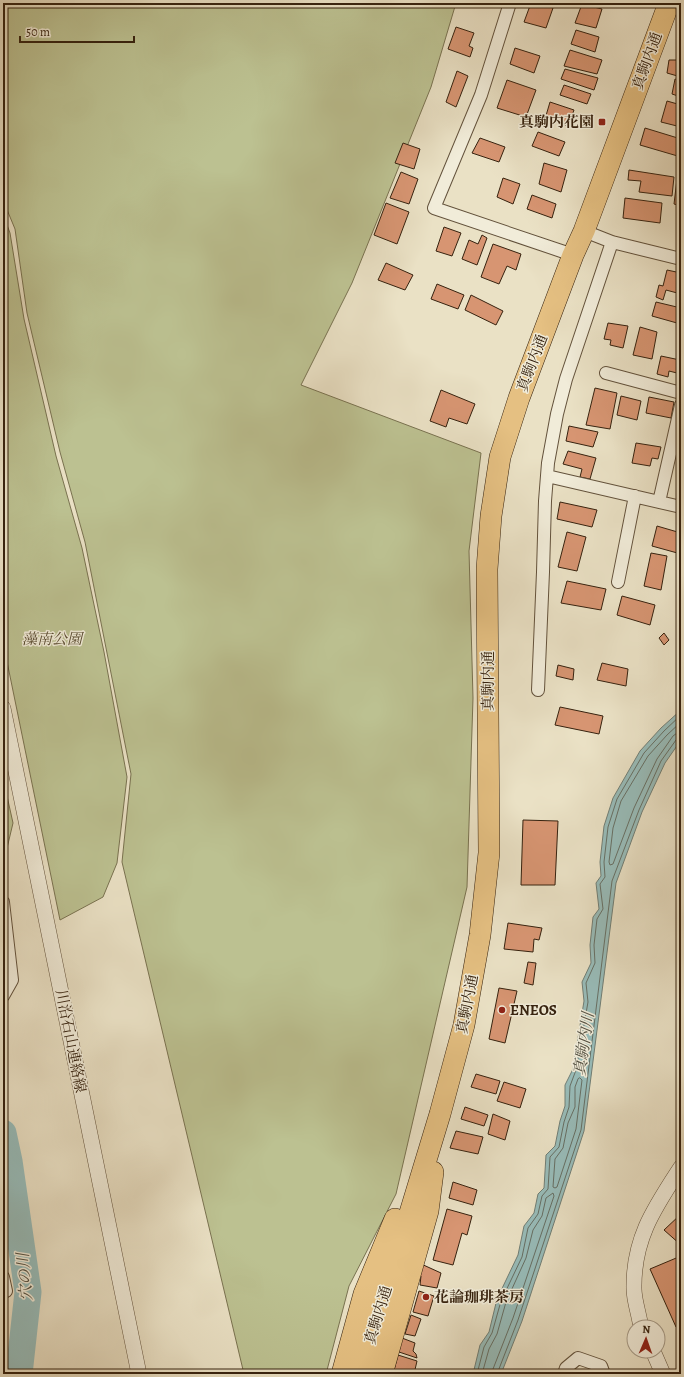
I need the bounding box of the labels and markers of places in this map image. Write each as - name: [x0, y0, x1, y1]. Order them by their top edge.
- place label: 真駒内花園: [519, 112, 594, 132]
- marker: 真駒内花園: [597, 117, 607, 127]
- place label: ENEOS: [510, 1000, 557, 1020]
- marker: ENEOS: [497, 1005, 507, 1015]
- place label: 花論珈琲茶房: [434, 1287, 524, 1307]
- marker: 花論珈琲茶房: [421, 1292, 431, 1302]

